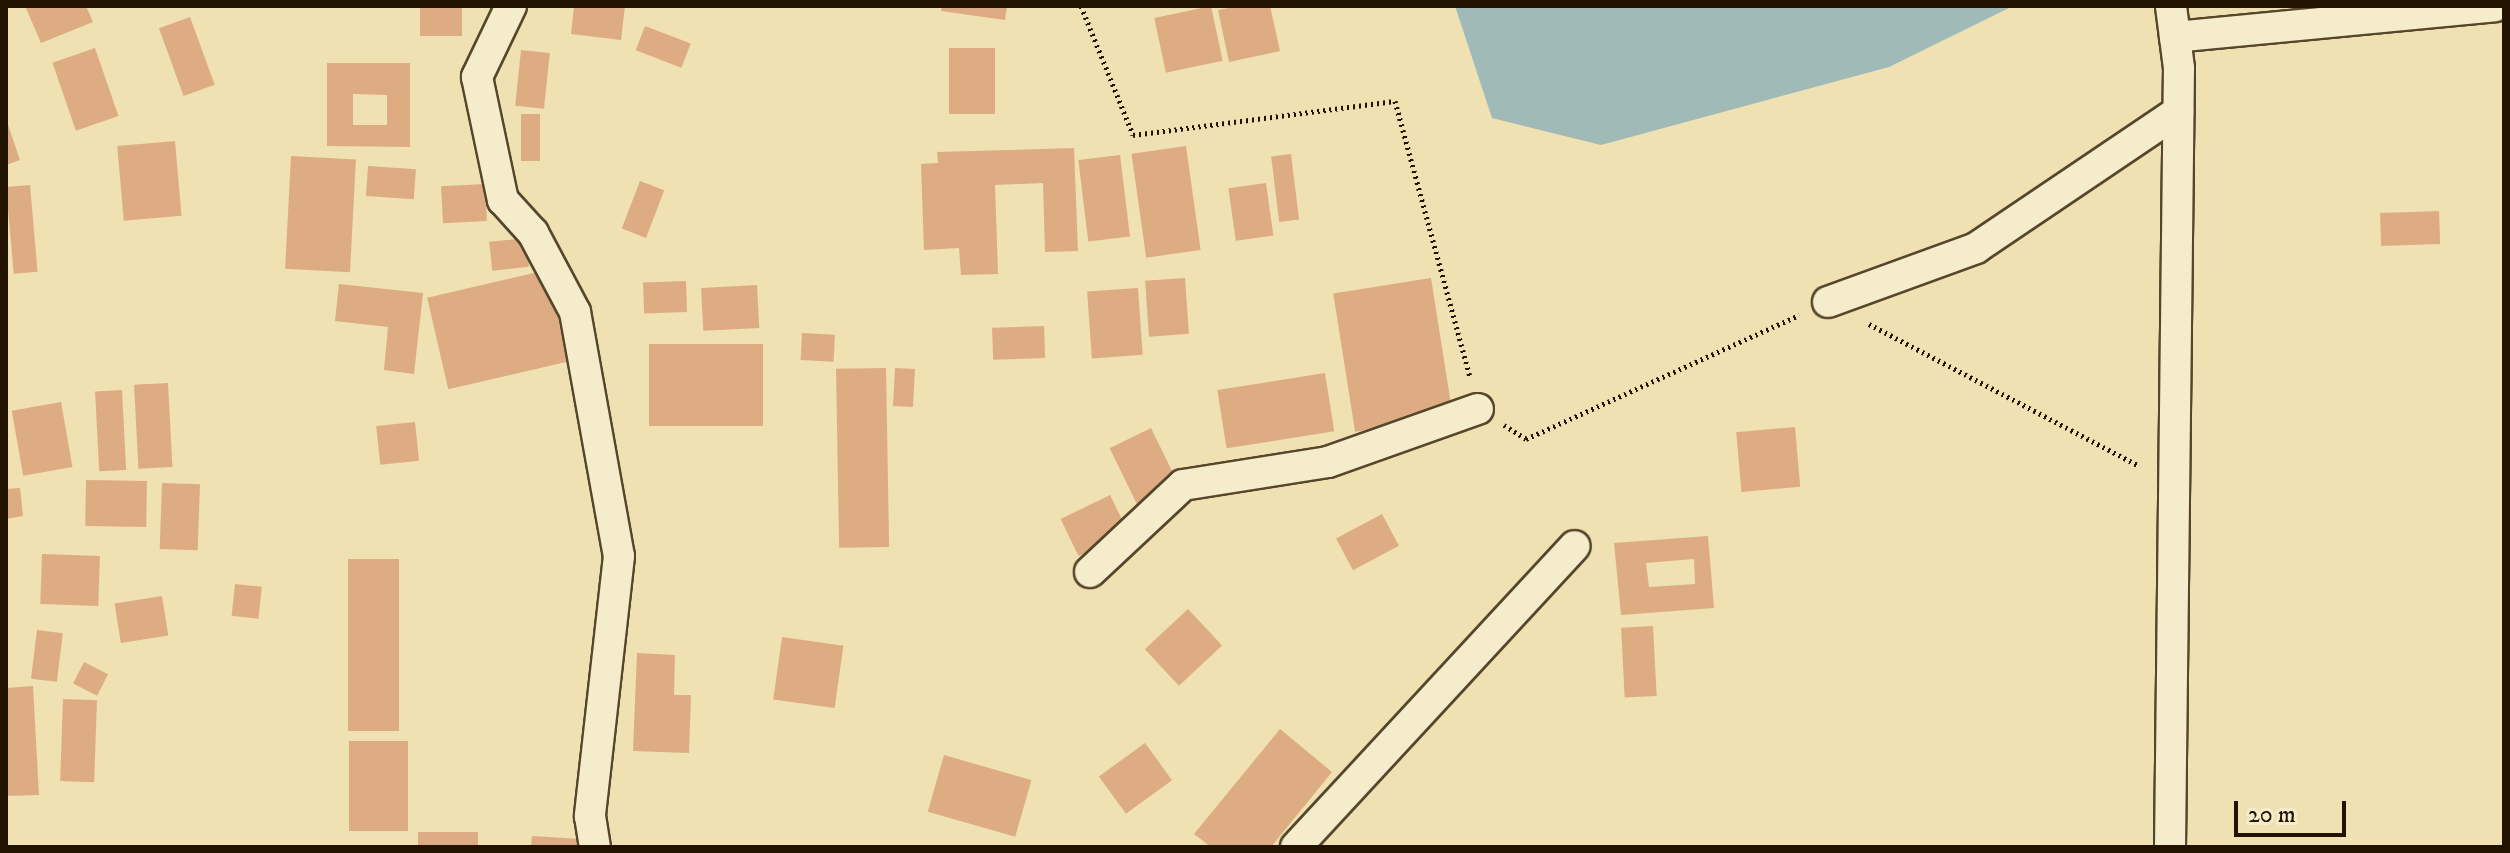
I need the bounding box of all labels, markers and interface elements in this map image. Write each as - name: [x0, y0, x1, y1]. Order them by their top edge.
- scale bar: [2238, 785, 2350, 835]
- text: 20 m: [2248, 800, 2296, 830]

